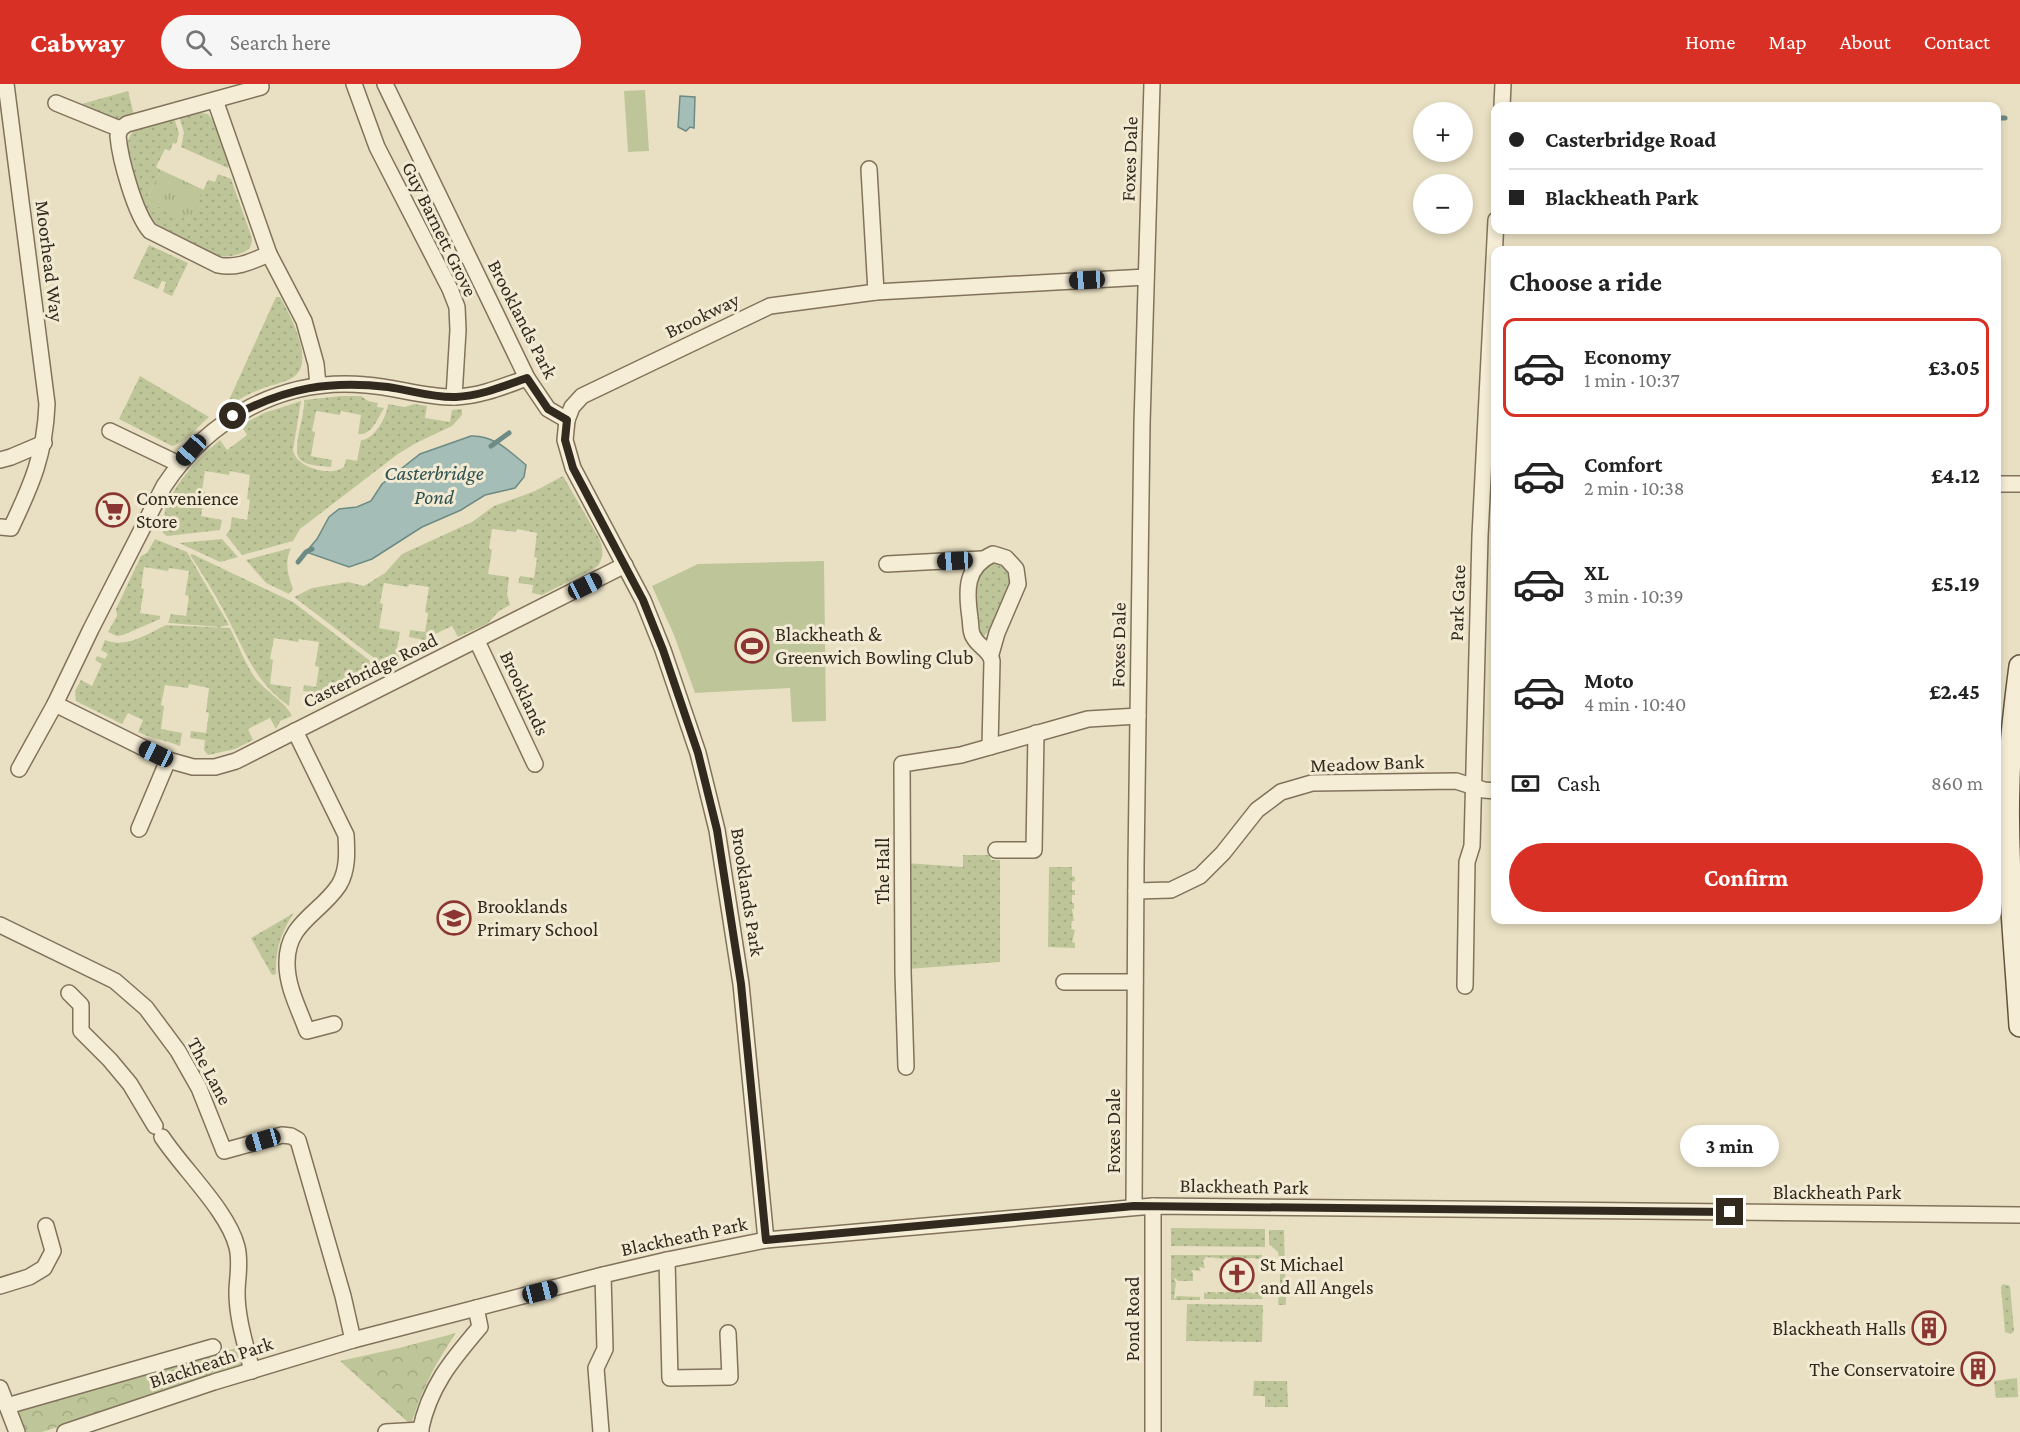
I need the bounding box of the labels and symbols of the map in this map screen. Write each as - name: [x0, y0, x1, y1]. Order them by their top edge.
- street label: Foxes Dale: [1117, 116, 1141, 202]
- street label: Guy Barnett Grove: [397, 158, 482, 301]
- street label: Moorhead Way: [31, 199, 68, 324]
- street label: Brooklands Park: [484, 256, 562, 382]
- car: [1069, 270, 1105, 290]
- street label: Brookway: [661, 287, 744, 343]
- route start: [219, 402, 246, 429]
- car: [172, 431, 210, 469]
- water label: Casterbridge Pond: [384, 461, 484, 509]
- place label: Convenience Store: [136, 487, 239, 532]
- supermarket icon: Convenience Store: [95, 492, 131, 528]
- car: [937, 551, 973, 571]
- street label: Park Gate: [1445, 564, 1469, 642]
- car: [565, 570, 605, 602]
- street label: Foxes Dale: [1106, 602, 1130, 688]
- place label: Blackheath & Greenwich Bowling Club: [775, 623, 973, 669]
- street label: Casterbridge Road: [299, 628, 442, 713]
- sports icon: Blackheath & Greenwich Bowling Club: [734, 628, 770, 664]
- street label: Brooklands: [496, 647, 554, 739]
- car: [136, 738, 176, 770]
- street label: Meadow Bank: [1310, 750, 1425, 776]
- street label: Brooklands Park: [727, 826, 769, 958]
- street label: The Hall: [871, 837, 893, 905]
- place label: Brooklands Primary School: [477, 895, 598, 941]
- school or university icon: Brooklands Primary School: [436, 900, 472, 936]
- street label: The Lane: [183, 1034, 237, 1109]
- street label: Foxes Dale: [1102, 1088, 1124, 1174]
- callout: 3 min: [1680, 1125, 1780, 1167]
- car: [243, 1126, 283, 1154]
- street label: Blackheath Park: [1179, 1174, 1309, 1198]
- street label: Blackheath Park: [1773, 1181, 1902, 1203]
- route end: [1716, 1198, 1743, 1225]
- street label: Blackheath Park: [619, 1212, 750, 1260]
- place label: St Michael and All Angels: [1260, 1253, 1374, 1299]
- church icon: St Michael and All Angels: [1219, 1257, 1255, 1293]
- street label: Pond Road: [1121, 1276, 1143, 1362]
- car: [520, 1279, 560, 1305]
- building icon: Blackheath Halls: [1911, 1310, 1947, 1346]
- place label: Blackheath Halls: [1772, 1317, 1906, 1339]
- street label: Blackheath Park: [146, 1332, 276, 1392]
- building icon: The Conservatoire: [1960, 1351, 1996, 1387]
- place label: The Conservatoire: [1809, 1358, 1955, 1380]

